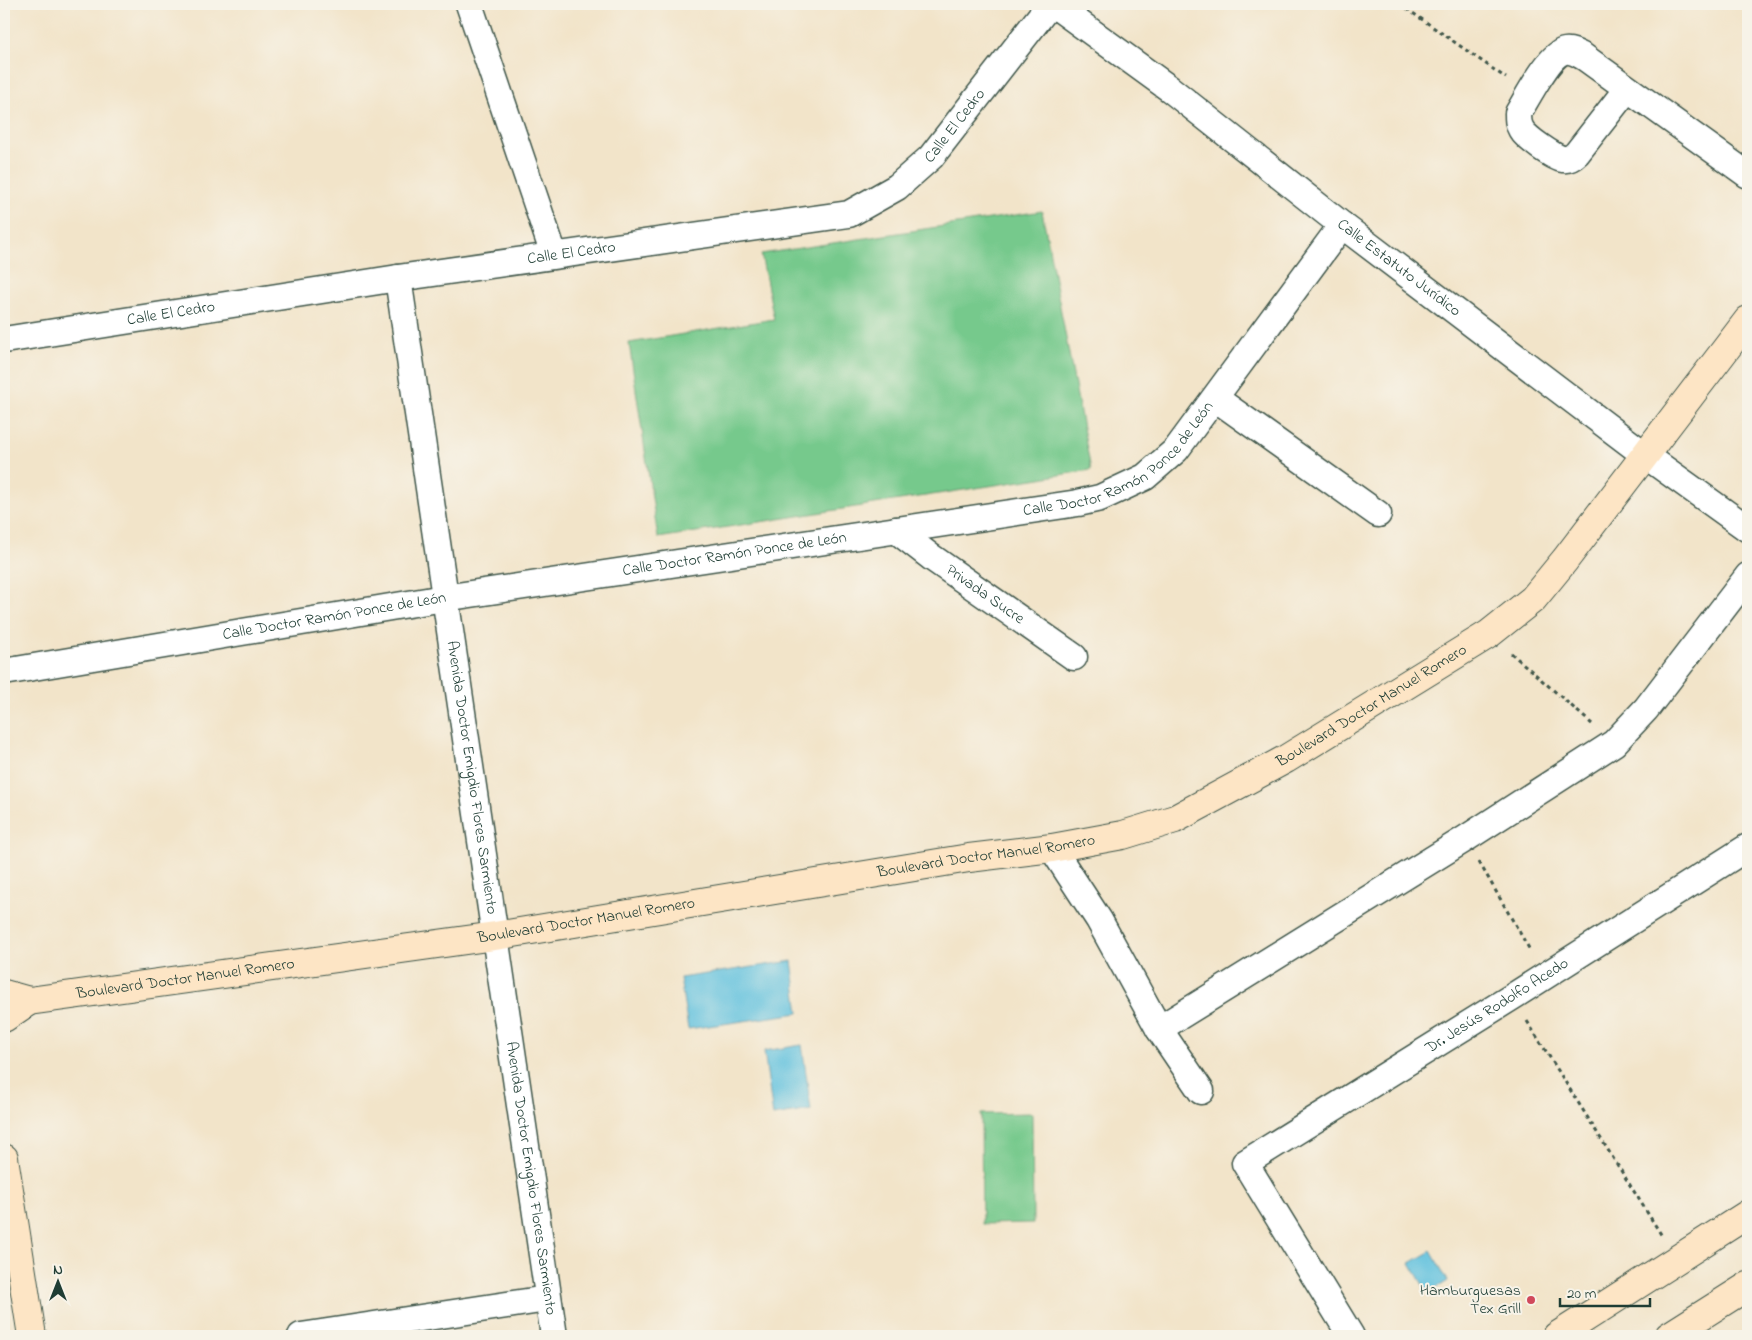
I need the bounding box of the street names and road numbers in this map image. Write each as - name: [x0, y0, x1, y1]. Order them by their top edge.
- street label: Calle El Cedro: [919, 84, 992, 169]
- street label: Calle Estatuto Jurídico: [1332, 213, 1466, 323]
- street label: Calle El Cedro: [526, 235, 617, 272]
- street label: Calle El Cedro: [125, 295, 217, 332]
- street label: Calle Doctor Ramón Ponce de León: [1021, 396, 1220, 523]
- street label: Calle Doctor Ramón Ponce de León: [621, 526, 848, 583]
- street label: Privada Sucre: [941, 559, 1030, 631]
- street label: Calle Doctor Ramón Ponce de León: [221, 586, 448, 647]
- street label: Boulevard Doctor Manuel Romero: [1271, 638, 1472, 774]
- street label: Avenida Doctor Emigdio Flores Sarmiento: [440, 639, 504, 916]
- street label: Boulevard Doctor Manuel Romero: [874, 828, 1097, 885]
- street label: Boulevard Doctor Manuel Romero: [475, 891, 697, 950]
- street label: Boulevard Doctor Manuel Romero: [74, 952, 296, 1006]
- street label: Dr. Jesús Rodolfo Acedo: [1420, 952, 1574, 1061]
- street label: Avenida Doctor Emigdio Flores Sarmiento: [499, 1040, 563, 1317]

